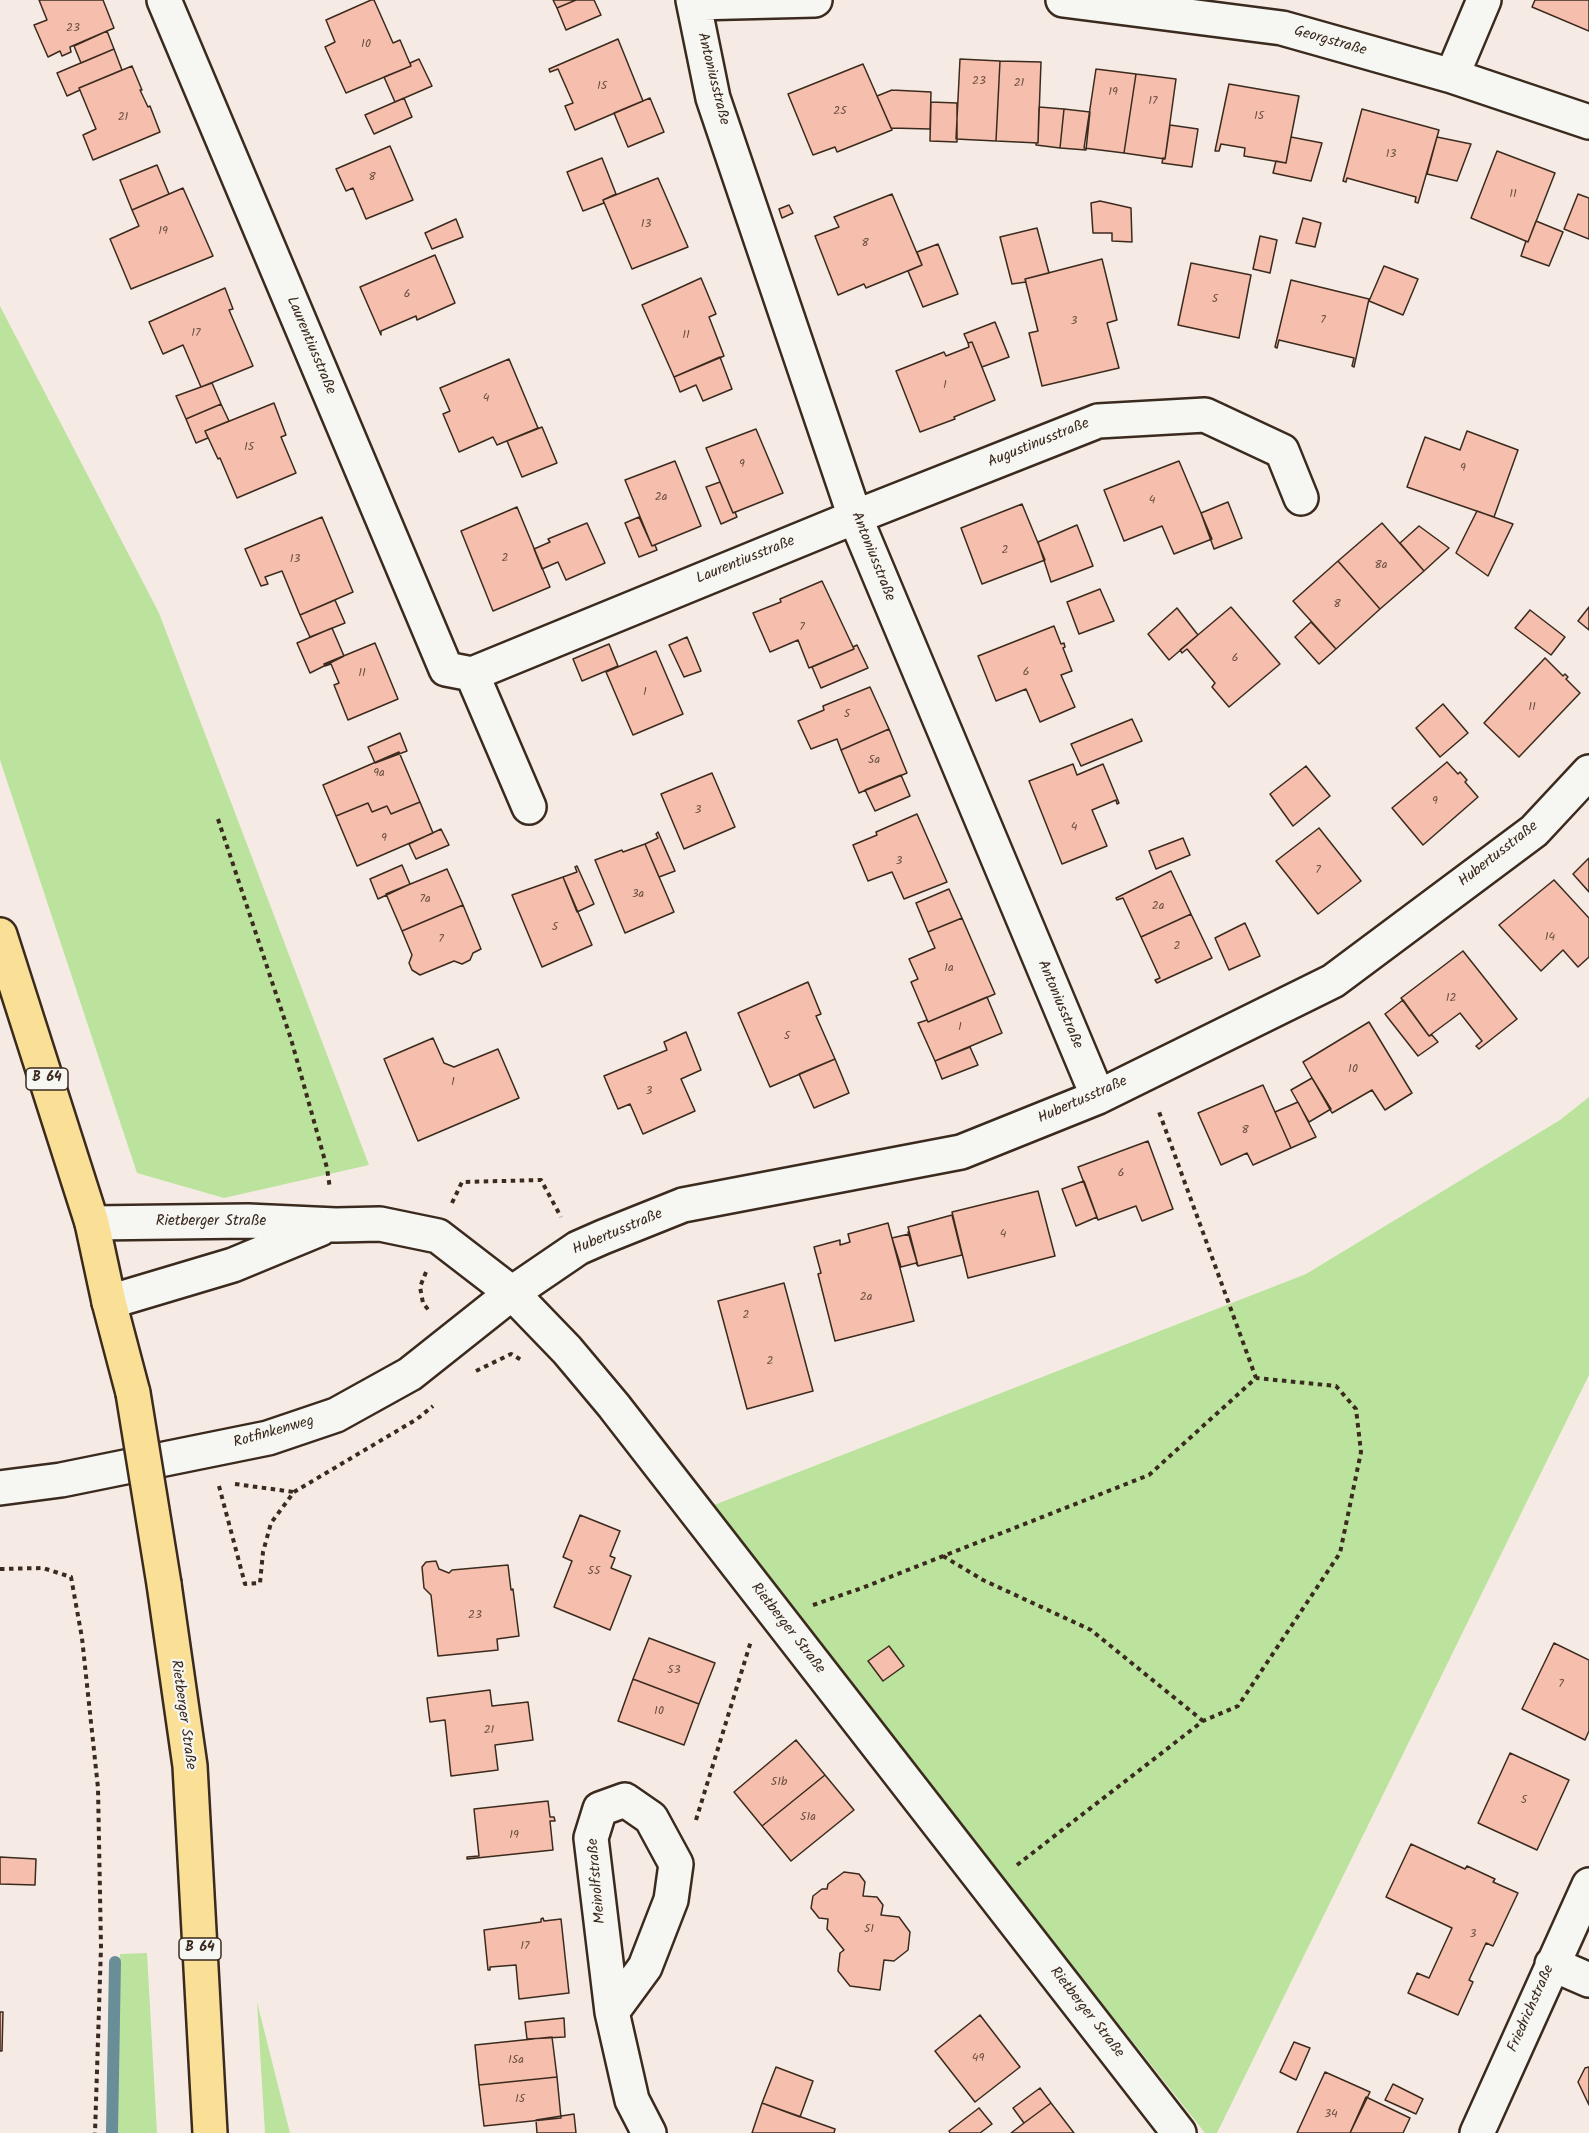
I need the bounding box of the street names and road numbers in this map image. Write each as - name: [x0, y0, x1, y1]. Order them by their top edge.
- street label: Georgstraße: [1292, 23, 1368, 61]
- street label: Antoniusstraße: [692, 31, 732, 127]
- street label: Laurentiusstraße: [281, 294, 339, 398]
- street label: Augustinusstraße: [986, 415, 1092, 473]
- street label: Antoniusstraße: [846, 510, 898, 604]
- street label: Laurentiusstraße: [694, 533, 798, 589]
- street label: Hubertusstraße: [1456, 818, 1542, 892]
- street label: Antoniusstraße: [1032, 958, 1086, 1052]
- road number: B 64: [26, 1068, 68, 1090]
- street label: Hubertusstraße: [1035, 1073, 1131, 1129]
- street label: Hubertusstraße: [570, 1206, 666, 1260]
- street label: Rietberger Straße: [156, 1213, 266, 1231]
- street label: Rotfinkenweg: [232, 1413, 316, 1453]
- street label: Rietberger Straße: [746, 1580, 828, 1678]
- street label: Rietberger Straße: [165, 1659, 199, 1771]
- street label: Meinolfstraße: [585, 1837, 611, 1925]
- road number: B 64: [179, 1938, 221, 1960]
- street label: Friedrichstraße: [1505, 1963, 1559, 2055]
- street label: Rietberger Straße: [1045, 1964, 1127, 2062]

